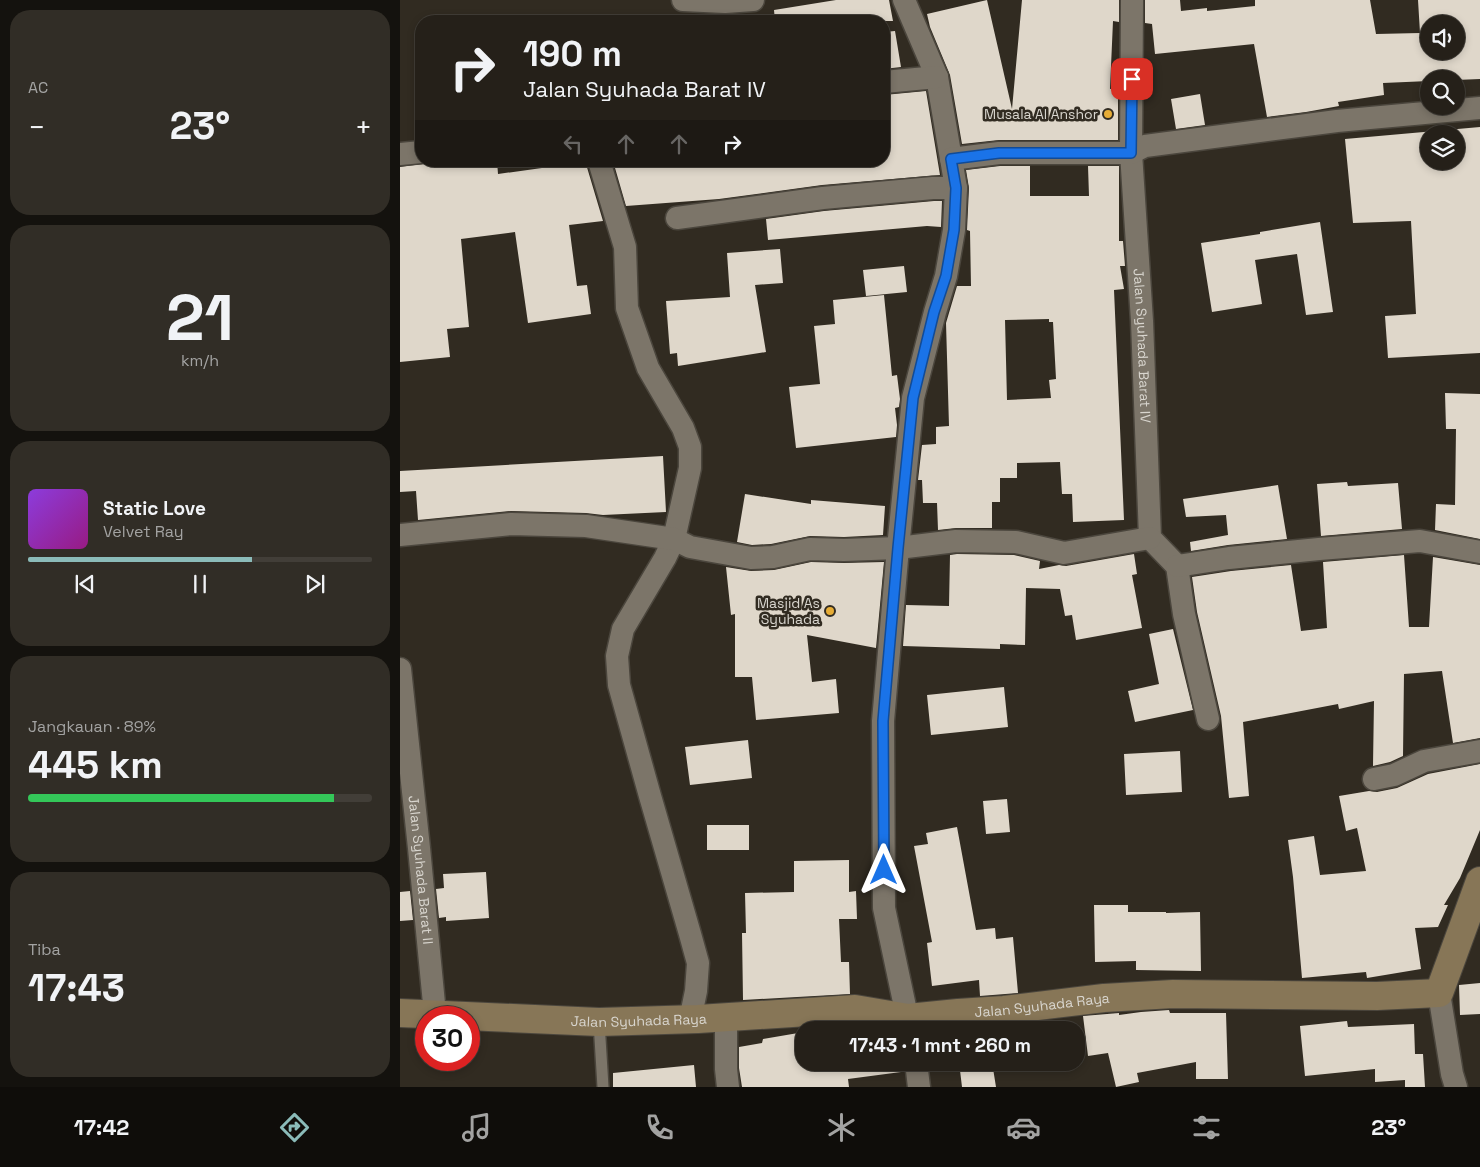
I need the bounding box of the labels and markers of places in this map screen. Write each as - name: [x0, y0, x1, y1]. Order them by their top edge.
- pin: [1111, 58, 1153, 100]
- place label: Musala Al Anshor: [984, 105, 1098, 123]
- marker: Musala Al Anshor: [1102, 108, 1114, 120]
- place label: Masjid As Syuhada: [757, 594, 820, 628]
- marker: Masjid As Syuhada: [824, 605, 836, 617]

